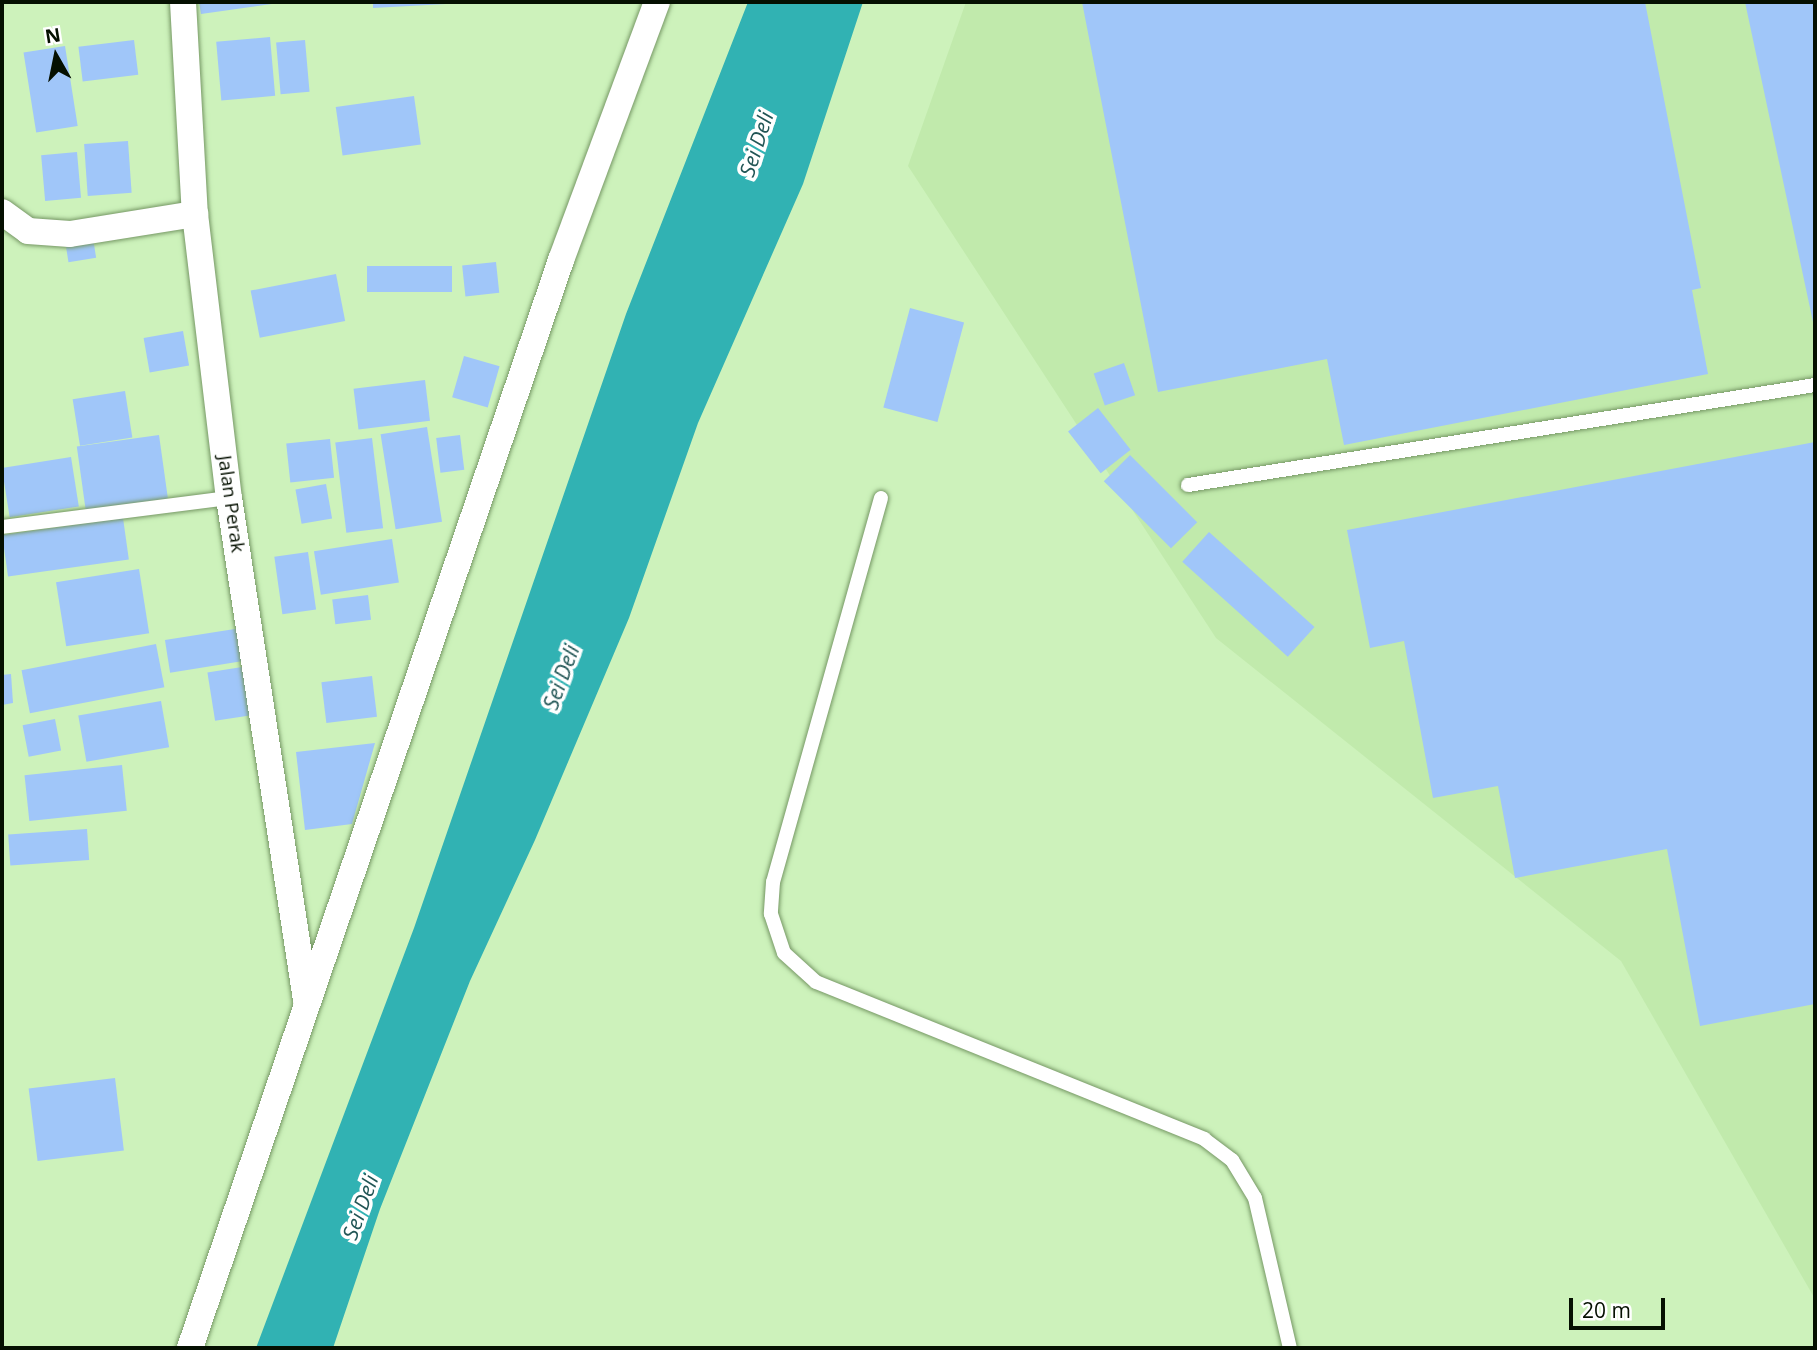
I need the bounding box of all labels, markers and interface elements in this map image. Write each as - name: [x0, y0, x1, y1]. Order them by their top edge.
- north arrow: [21, 21, 91, 91]
- text: N: [43, 21, 62, 49]
- water label: Sei Deli: [734, 108, 778, 180]
- street label: Jalan Perak: [213, 454, 249, 554]
- water label: Sei Deli: [538, 641, 584, 713]
- water label: Sei Deli: [337, 1171, 383, 1243]
- scale bar: [1572, 1284, 1668, 1328]
- text: 20 m: [1582, 1296, 1631, 1324]

